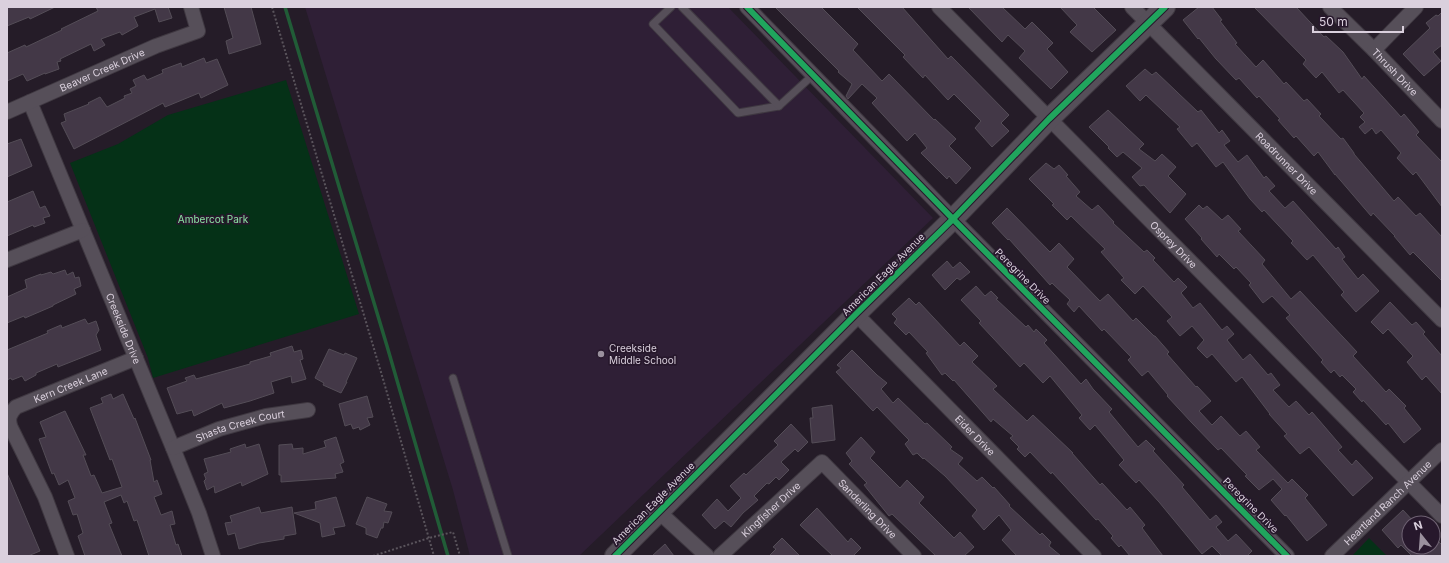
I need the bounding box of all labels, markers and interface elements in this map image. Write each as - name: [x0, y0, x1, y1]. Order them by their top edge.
- scale bar: [1313, 8, 1403, 34]
- text: 50 m: [1319, 14, 1348, 29]
- street label: Beaver Creek Drive: [58, 46, 147, 94]
- street label: Thrush Drive: [1370, 46, 1421, 98]
- street label: Roadrunner Drive: [1253, 130, 1320, 197]
- park label: Ambercot Park: [178, 213, 249, 225]
- street label: Osprey Drive: [1148, 218, 1200, 271]
- street label: American Eagle Avenue: [839, 230, 927, 318]
- street label: Peregrine Drive: [993, 246, 1053, 306]
- street label: Creekside Drive: [104, 291, 144, 366]
- place label: Creekside Middle School: [609, 342, 676, 366]
- marker: Creekside Middle School: [596, 349, 606, 359]
- street label: Kern Creek Lane: [32, 364, 109, 405]
- street label: Shasta Creek Court: [194, 407, 286, 444]
- street label: Eider Drive: [953, 413, 998, 458]
- street label: Heartland Ranch Avenue: [1341, 458, 1434, 547]
- street label: American Eagle Avenue: [609, 459, 697, 547]
- street label: Peregrine Drive: [1221, 475, 1281, 535]
- street label: Sanderling Drive: [836, 476, 899, 541]
- street label: Kingfisher Drive: [739, 479, 803, 539]
- north arrow: [1401, 515, 1441, 555]
- text: N: [1412, 518, 1424, 533]

